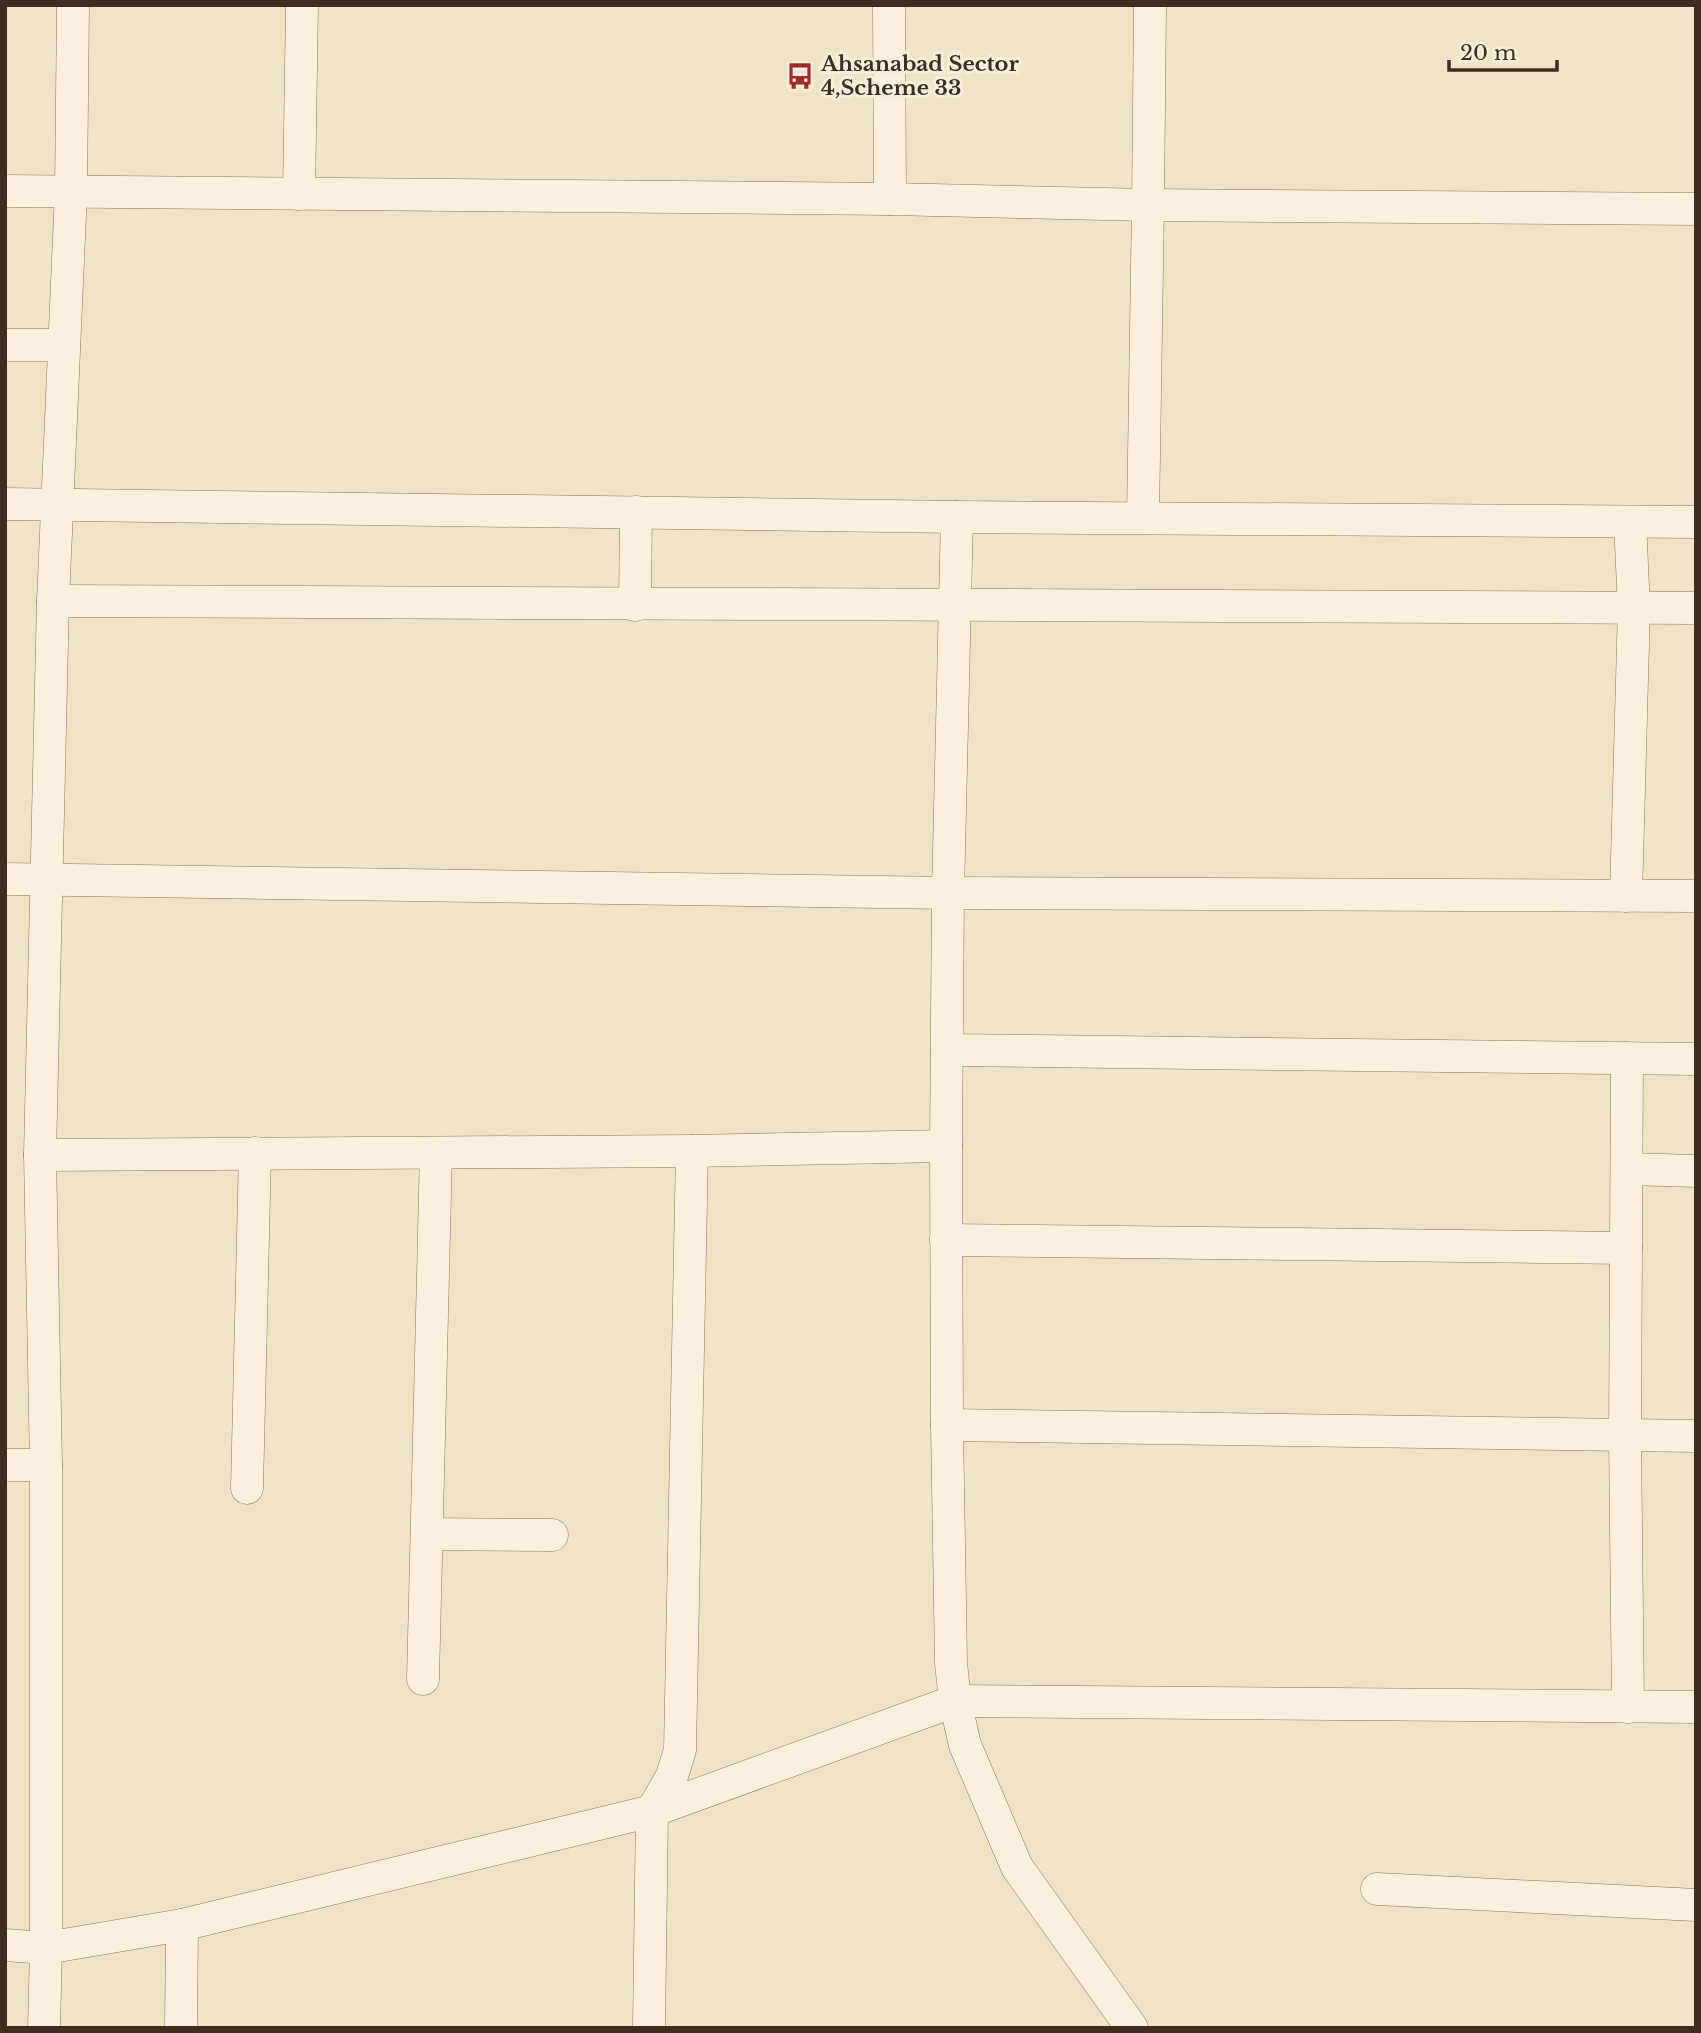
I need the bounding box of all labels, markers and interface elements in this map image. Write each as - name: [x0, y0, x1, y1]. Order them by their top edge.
- scale bar: [1449, 28, 1558, 72]
- text: 20 m: [1460, 40, 1517, 66]
- place label: Ahsanabad Sector 4,Scheme 33: [820, 51, 1019, 101]
- bus stop icon: Ahsanabad Sector 4,Scheme 33: [785, 61, 815, 91]

